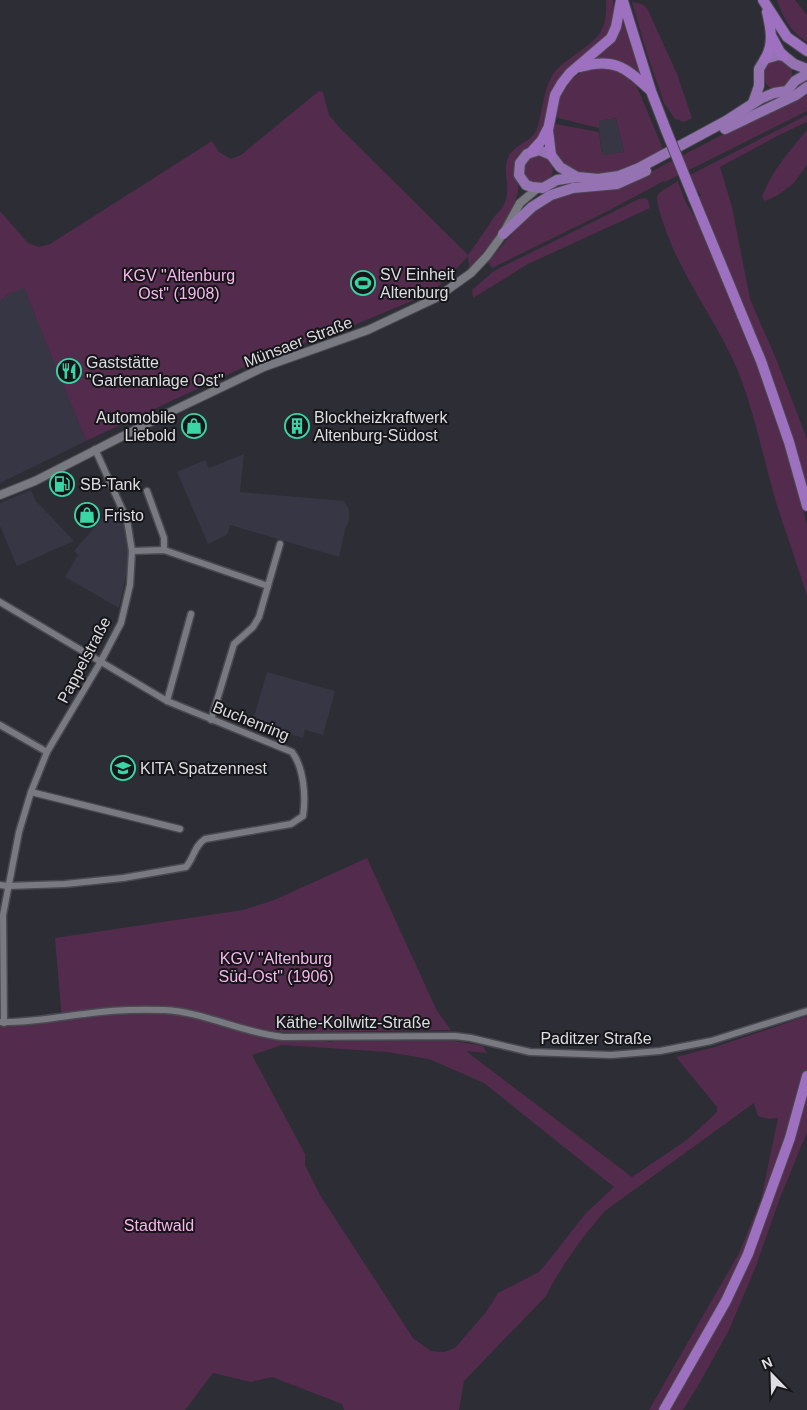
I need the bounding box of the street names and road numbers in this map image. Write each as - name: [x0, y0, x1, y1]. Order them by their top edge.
- street label: Münsaer Straße: [241, 313, 355, 370]
- street label: Pappelstraße: [54, 614, 114, 706]
- street label: Buchenring: [210, 698, 292, 744]
- street label: Käthe-Kollwitz-Straße: [276, 1014, 430, 1031]
- street label: Paditzer Straße: [540, 1030, 652, 1047]

